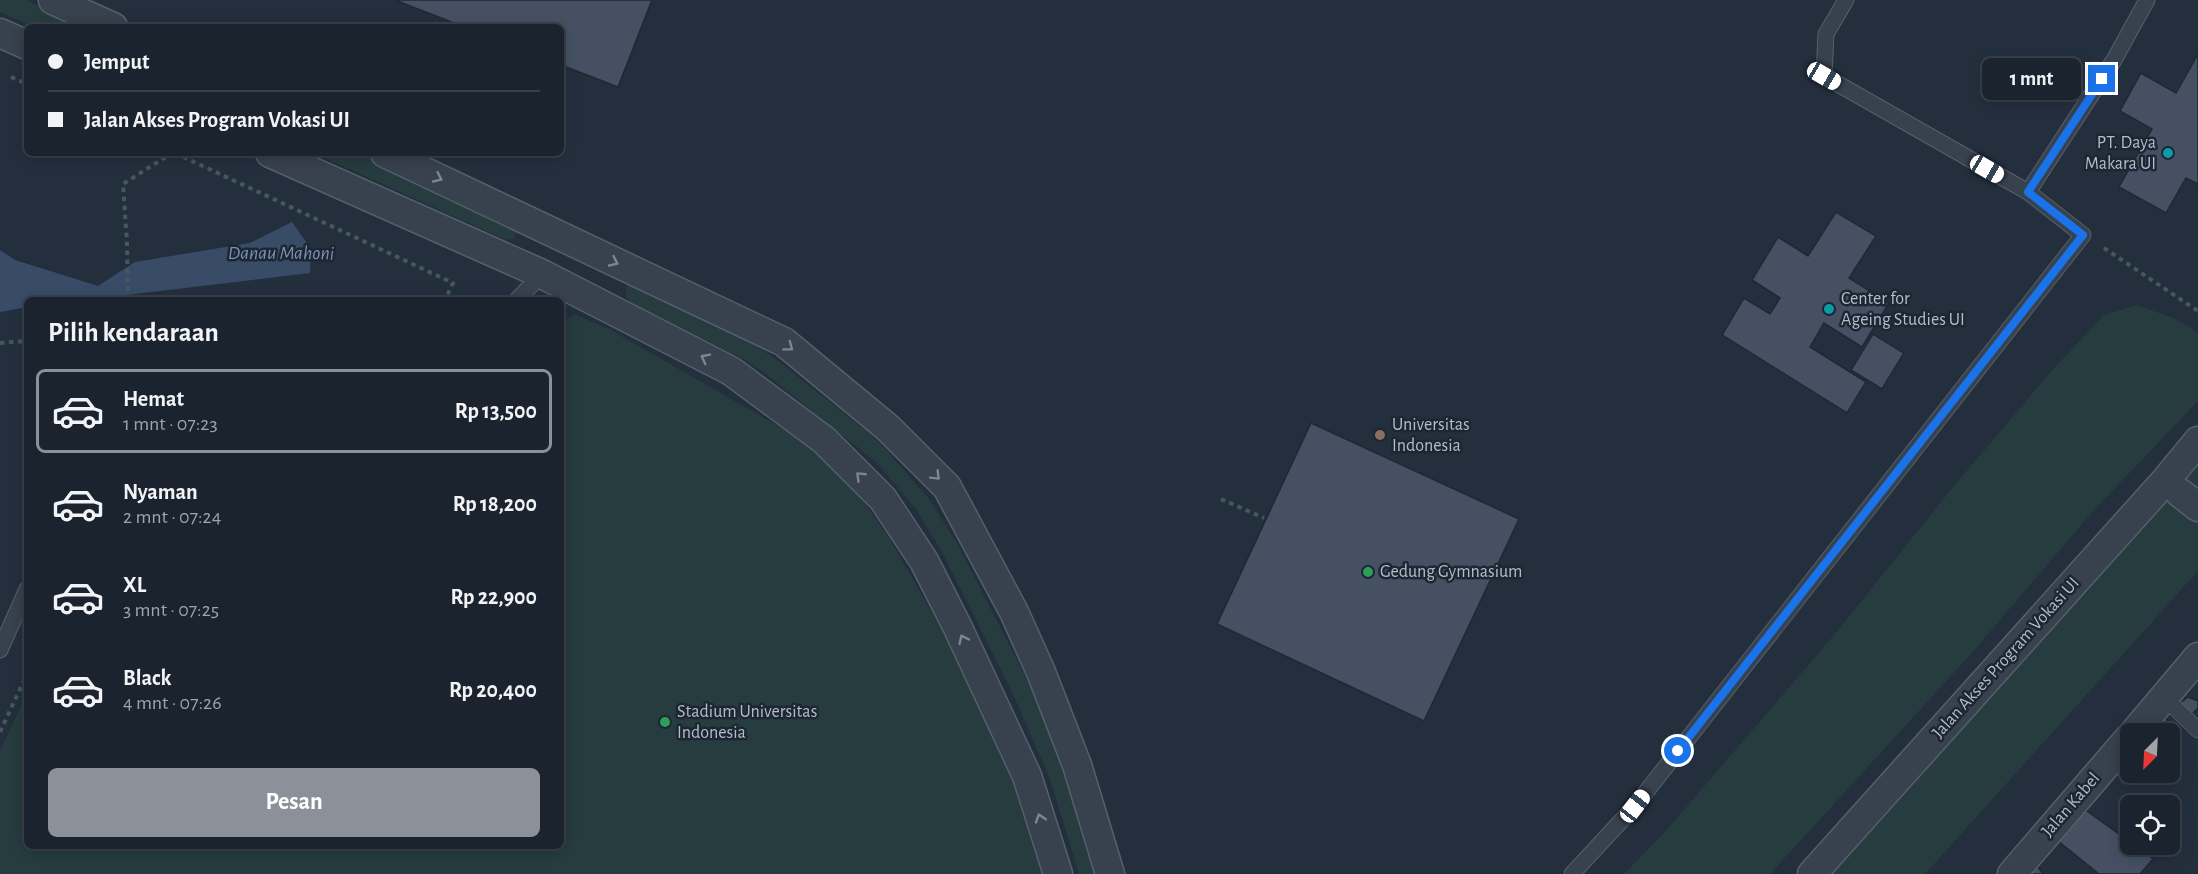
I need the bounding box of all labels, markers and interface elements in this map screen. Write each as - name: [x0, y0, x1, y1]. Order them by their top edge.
- text: Jemput: [84, 51, 149, 73]
- callout: 1 mnt: [1982, 58, 2081, 100]
- car: [1804, 59, 1844, 93]
- route end: [2088, 65, 2115, 92]
- text: 1 mnt: [2010, 69, 2053, 89]
- text: Jalan Akses Program Vokasi UI: [84, 109, 350, 131]
- place label: PT. Daya Makara UI: [2085, 134, 2156, 173]
- marker: PT. Daya Makara UI: [2161, 146, 2175, 160]
- car: [1967, 152, 2007, 186]
- one-way arrow: [432, 171, 443, 183]
- water label: Danau Mahoni: [228, 243, 334, 263]
- one-way arrow: [608, 254, 619, 266]
- place label: Center for Ageing Studies UI: [1841, 290, 1965, 329]
- marker: Center for Ageing Studies UI: [1822, 302, 1836, 316]
- text: Pilih kendaraan: [48, 319, 219, 346]
- one-way arrow: [783, 340, 794, 351]
- one-way arrow: [701, 354, 711, 365]
- icon: car: [51, 384, 105, 438]
- text: Hemat: [123, 388, 184, 410]
- text: Rp 13,500: [455, 400, 537, 422]
- text: 1 mnt · 07:23: [123, 414, 218, 434]
- place label: Universitas Indonesia: [1392, 416, 1470, 455]
- marker: Universitas Indonesia: [1373, 428, 1387, 442]
- one-way arrow: [928, 468, 939, 479]
- one-way arrow: [856, 472, 867, 483]
- icon: car: [51, 477, 105, 531]
- text: Nyaman: [123, 481, 198, 503]
- text: Rp 18,200: [453, 493, 537, 515]
- text: 2 mnt · 07:24: [123, 507, 221, 527]
- place label: Gedung Gymnasium: [1380, 563, 1522, 581]
- marker: Gedung Gymnasium: [1361, 565, 1375, 579]
- icon: car: [51, 570, 105, 624]
- text: XL: [123, 574, 146, 596]
- street label: Jalan Akses Program Vokasi UI: [1929, 574, 2083, 742]
- text: Rp 22,900: [450, 586, 537, 608]
- text: 3 mnt · 07:25: [123, 600, 219, 620]
- one-way arrow: [959, 635, 971, 646]
- icon: car: [51, 663, 105, 717]
- text: Black: [123, 667, 171, 689]
- text: Rp 20,400: [449, 679, 537, 701]
- text: 4 mnt · 07:26: [123, 693, 222, 713]
- place label: Stadium Universitas Indonesia: [677, 703, 817, 742]
- marker: Stadium Universitas Indonesia: [658, 715, 672, 729]
- north arrow: [2120, 723, 2180, 783]
- map controls: [2120, 723, 2180, 855]
- route start: [1664, 737, 1691, 764]
- button: Pesan: [48, 768, 540, 837]
- street label: Jalan Kabel: [2039, 770, 2103, 840]
- car: [1617, 786, 1653, 826]
- button: locate: [2120, 795, 2180, 855]
- one-way arrow: [1035, 813, 1047, 824]

